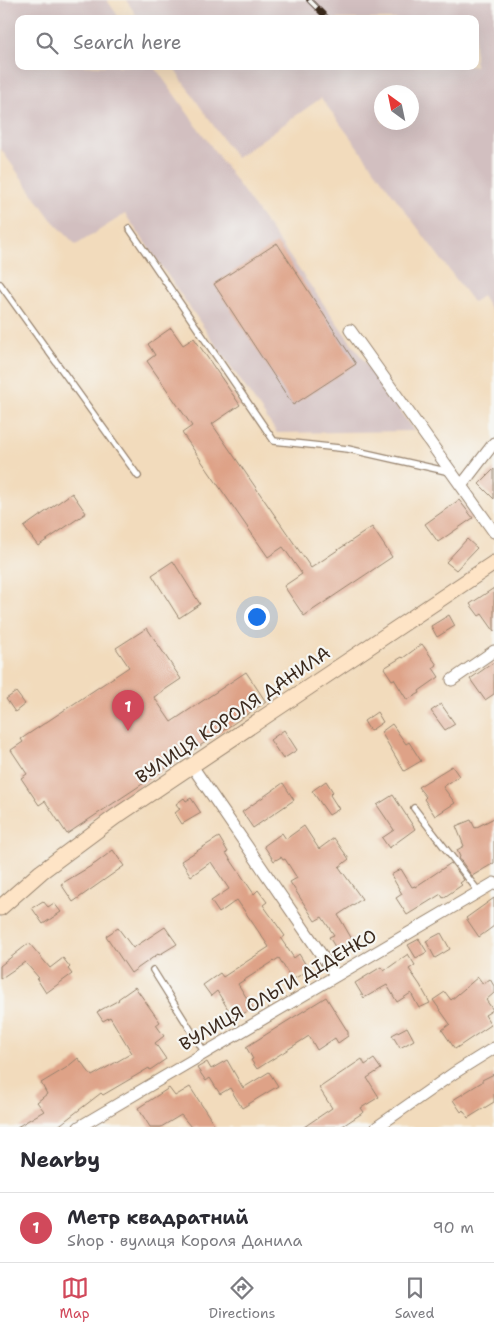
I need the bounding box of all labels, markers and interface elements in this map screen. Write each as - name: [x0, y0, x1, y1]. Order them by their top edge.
- search box: [15, 15, 479, 70]
- icon: search: [33, 29, 61, 57]
- text: Search here: [73, 30, 182, 55]
- north arrow: [374, 85, 419, 130]
- your location: [244, 604, 270, 630]
- street label: ВУЛИЦЯ КОРОЛЯ ДАНИЛА: [131, 641, 335, 789]
- pin: 1: [112, 690, 144, 731]
- street label: ВУЛИЦЯ ОЛЬГИ ДІДЕНКО: [175, 924, 381, 1056]
- text: Nearby: [20, 1146, 100, 1174]
- text: Метр квадратний: [67, 1205, 248, 1230]
- text: 1: [32, 1217, 40, 1238]
- text: 90 m: [433, 1217, 474, 1238]
- text: Shop · вулиця Короля Данила: [67, 1230, 302, 1251]
- tab: Map: [60, 1274, 90, 1322]
- tab: Directions: [209, 1274, 275, 1322]
- tab: Saved: [395, 1274, 434, 1322]

